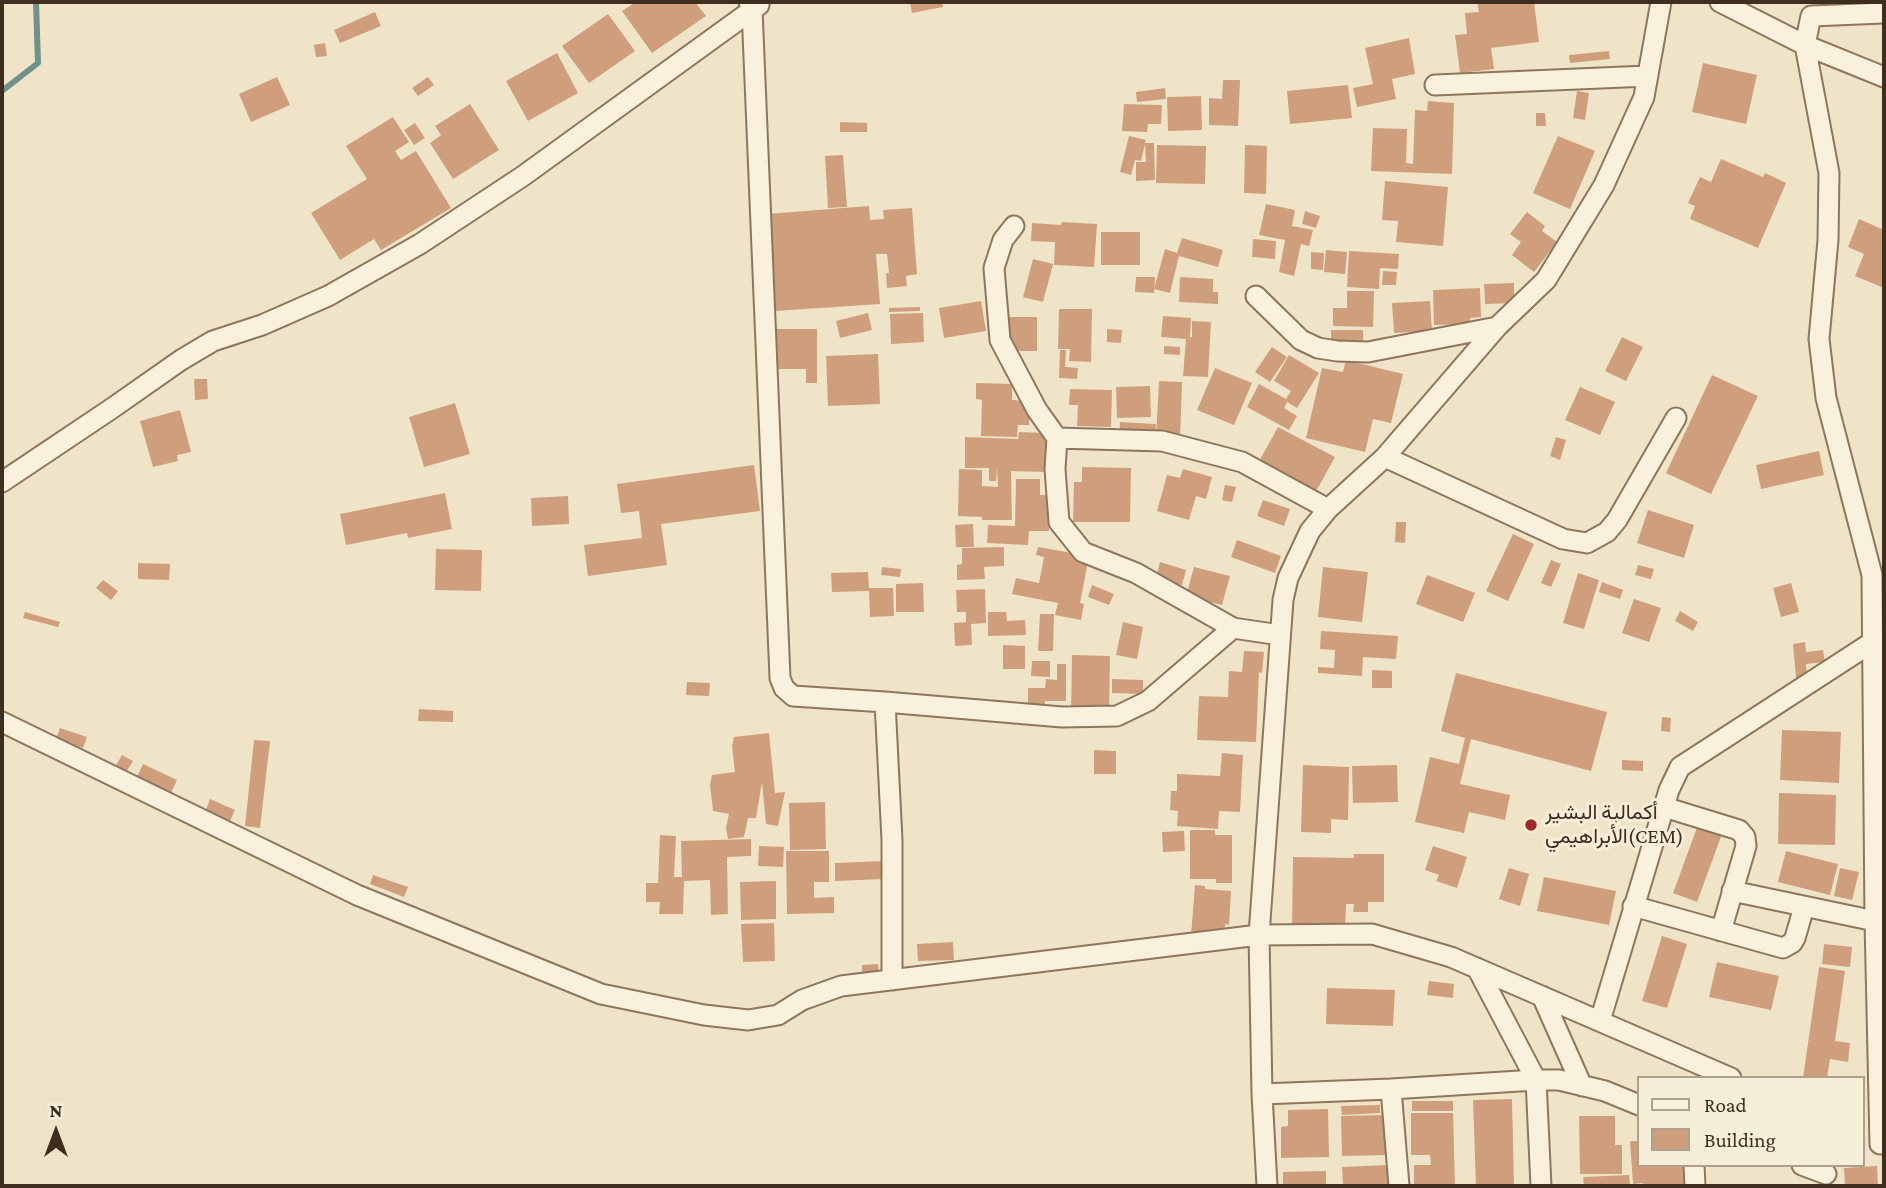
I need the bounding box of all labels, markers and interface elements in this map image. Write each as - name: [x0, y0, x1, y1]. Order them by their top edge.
- place label: أكمالية البشير الأبراهيمي(CEM): [1545, 800, 1684, 850]
- marker: أكمالية البشير الأبراهيمي(CEM): [1523, 817, 1539, 833]
- legend: [1638, 1076, 1865, 1167]
- text: Road: [1704, 1093, 1747, 1117]
- north arrow: [21, 1097, 91, 1167]
- text: N: [50, 1100, 62, 1121]
- text: Building: [1704, 1128, 1776, 1152]

